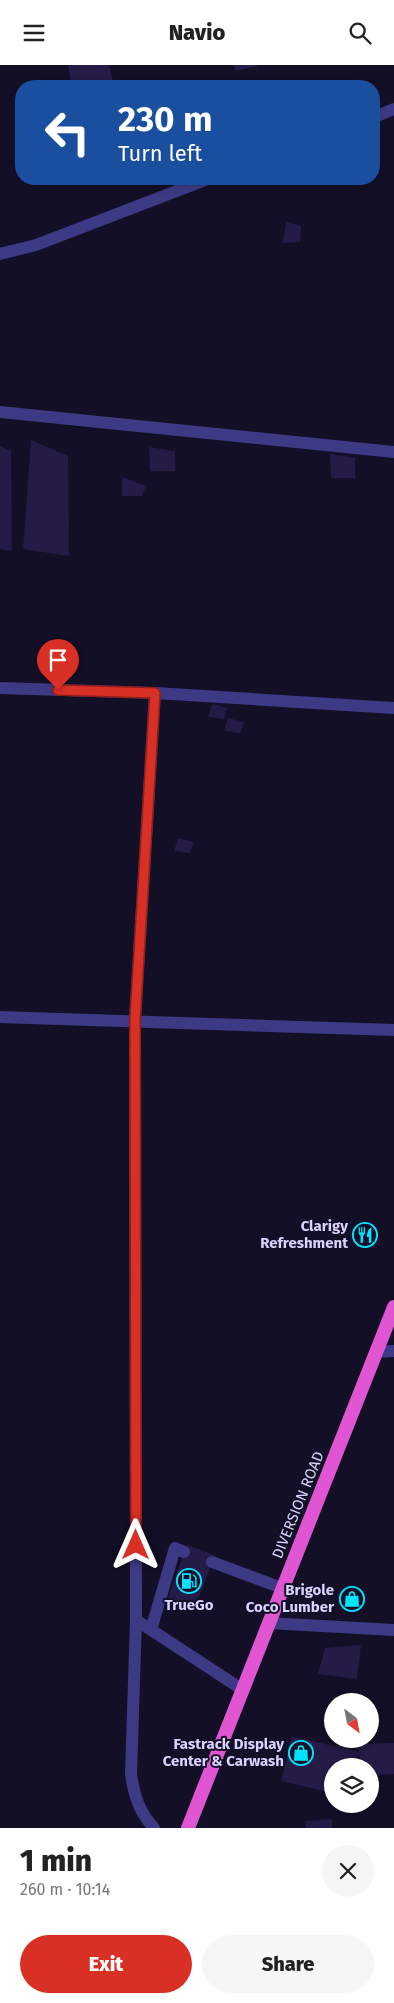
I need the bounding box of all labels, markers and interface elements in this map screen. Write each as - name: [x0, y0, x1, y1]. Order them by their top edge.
- icon: menu: [20, 19, 48, 47]
- text: Navio: [169, 19, 225, 46]
- icon: search: [346, 19, 374, 47]
- text: 230 m: [118, 98, 212, 140]
- icon: left: [35, 100, 100, 165]
- text: Turn left: [118, 140, 202, 167]
- pin: [37, 639, 79, 690]
- icon: arrive: [44, 646, 72, 674]
- place label: Clarigy Refreshment: [260, 1217, 348, 1252]
- restaurant icon: Clarigy Refreshment: [352, 1222, 378, 1248]
- street label: DIVERSION ROAD: [268, 1449, 328, 1561]
- position arrow: [109, 1518, 161, 1570]
- fuel station icon: TrueGo: [176, 1568, 202, 1594]
- place label: Brigole Coco Lumber: [246, 1581, 335, 1616]
- shop icon: Brigole Coco Lumber: [339, 1586, 365, 1612]
- place label: TrueGo: [165, 1596, 214, 1614]
- north arrow: [324, 1693, 379, 1747]
- map controls: [324, 1693, 379, 1813]
- place label: Fastrack Display Center & Carwash: [163, 1735, 284, 1770]
- shop icon: Fastrack Display Center & Carwash: [288, 1740, 314, 1766]
- button: layers: [324, 1758, 379, 1813]
- text: 1 min: [20, 1843, 92, 1879]
- button: close: [322, 1845, 374, 1897]
- text: 260 m · 10:14: [20, 1880, 110, 1899]
- button: Exit: [20, 1935, 192, 1993]
- button: Share: [202, 1935, 374, 1993]

